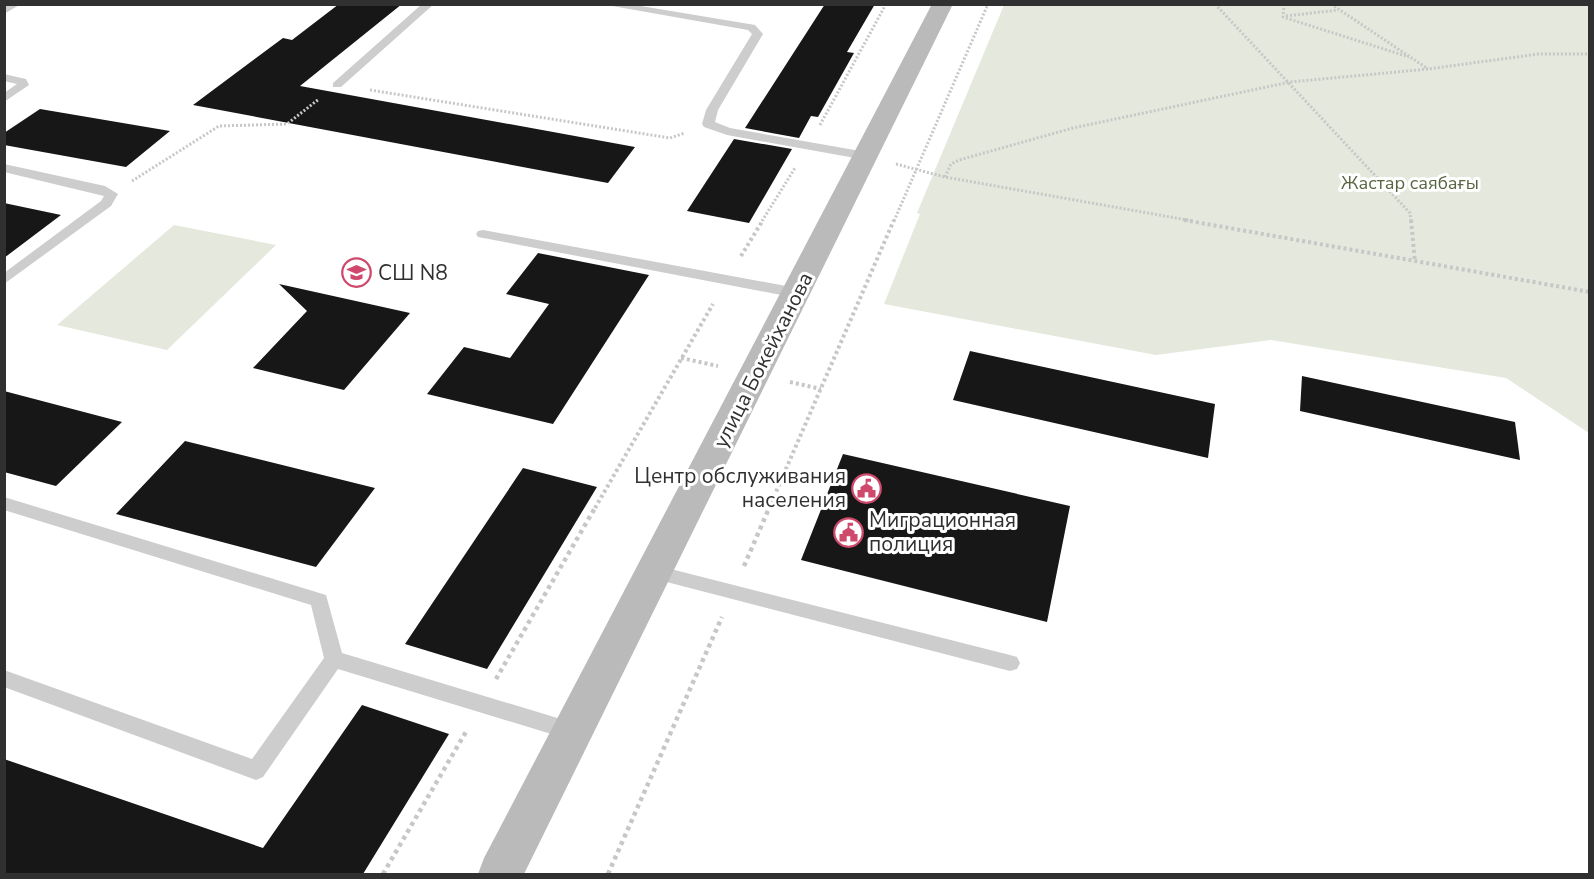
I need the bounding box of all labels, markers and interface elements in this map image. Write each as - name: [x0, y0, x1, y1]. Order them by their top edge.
- park label: Жастар саябағы: [1341, 171, 1479, 195]
- school or university icon: СШ N8: [341, 257, 373, 289]
- place label: СШ N8: [378, 259, 448, 287]
- street label: улица Бокейханова: [707, 267, 819, 453]
- place label: Центр обслуживания населения: [634, 462, 846, 514]
- public building icon: Центр обслуживания населения: [851, 472, 883, 504]
- place label: Миграционная полиция: [869, 506, 1016, 558]
- public building icon: Миграционная полиция: [832, 516, 864, 548]

